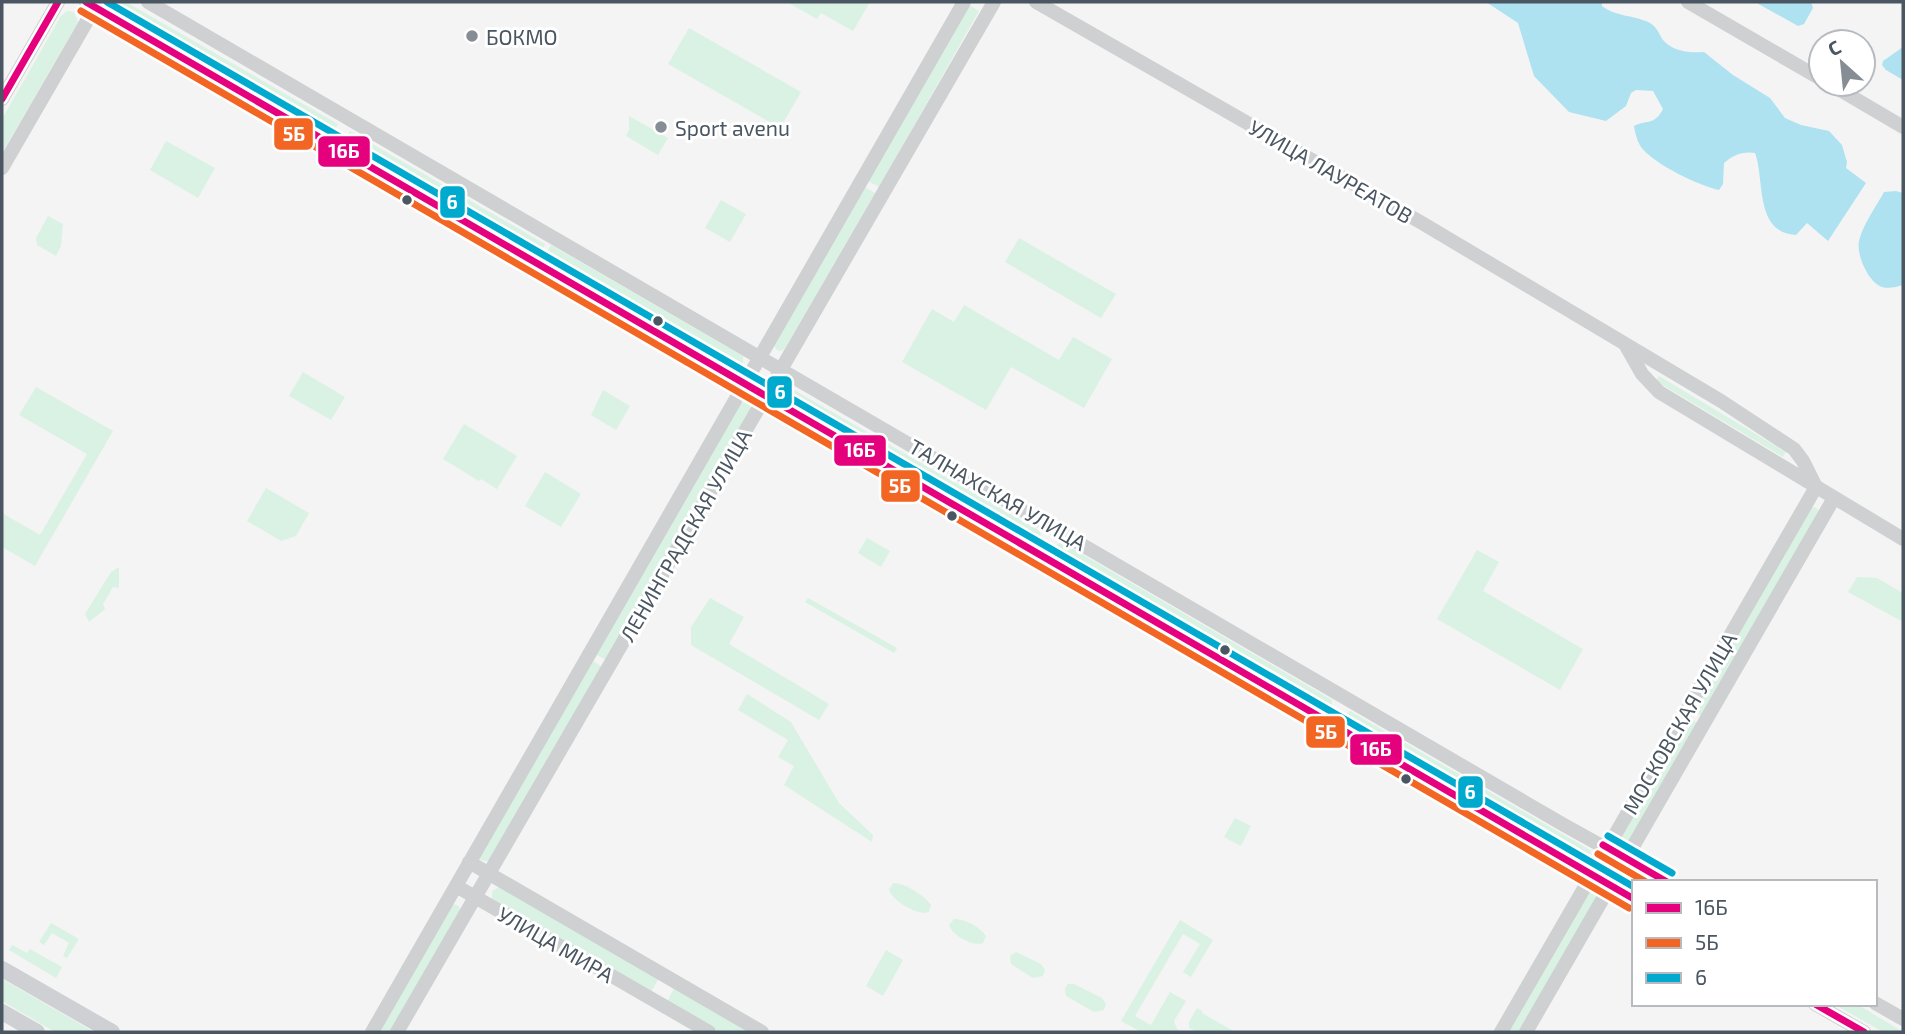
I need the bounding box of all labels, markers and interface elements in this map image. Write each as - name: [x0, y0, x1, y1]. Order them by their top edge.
- place label: БОКМО: [486, 24, 558, 49]
- marker: БОКМО: [464, 28, 480, 44]
- north arrow: [1807, 28, 1877, 98]
- text: С: [1824, 35, 1844, 60]
- street label: УЛИЦА ЛАУРЕАТОВ: [1245, 114, 1417, 228]
- place label: Sport avenu: [675, 115, 790, 140]
- line badge: 5Б: [273, 117, 314, 151]
- marker: Sport avenu: [653, 119, 669, 135]
- text: 5Б: [283, 122, 305, 145]
- line badge: 16Б: [317, 135, 371, 168]
- text: 16Б: [328, 139, 360, 162]
- line badge: 6: [439, 185, 466, 219]
- text: 6: [446, 190, 458, 213]
- unlabelled marker: [400, 193, 414, 207]
- unlabelled marker: [651, 314, 665, 328]
- line badge: 6: [766, 375, 793, 409]
- text: 6: [774, 380, 786, 403]
- street label: ЛЕНИНГРАДСКАЯ УЛИЦА: [614, 425, 756, 645]
- street label: ТАЛНАХСКАЯ УЛИЦА: [905, 433, 1091, 555]
- line badge: 16Б: [833, 434, 887, 467]
- text: 16Б: [844, 438, 876, 461]
- line badge: 5Б: [880, 469, 921, 503]
- text: 5Б: [889, 474, 911, 497]
- unlabelled marker: [945, 509, 959, 523]
- street label: МОСКОВСКАЯ УЛИЦА: [1617, 628, 1741, 818]
- unlabelled marker: [1218, 643, 1232, 657]
- line badge: 5Б: [1305, 715, 1346, 749]
- text: 5Б: [1315, 720, 1337, 743]
- line badge: 16Б: [1349, 733, 1403, 766]
- text: 16Б: [1360, 737, 1392, 760]
- unlabelled marker: [1399, 772, 1413, 786]
- line badge: 6: [1457, 775, 1484, 809]
- text: 6: [1464, 780, 1476, 803]
- legend: [1632, 880, 1877, 1006]
- text: 16Б: [1695, 894, 1728, 919]
- street label: УЛИЦА МИРА: [494, 901, 618, 987]
- text: 5Б: [1695, 929, 1719, 954]
- text: 6: [1695, 964, 1707, 989]

